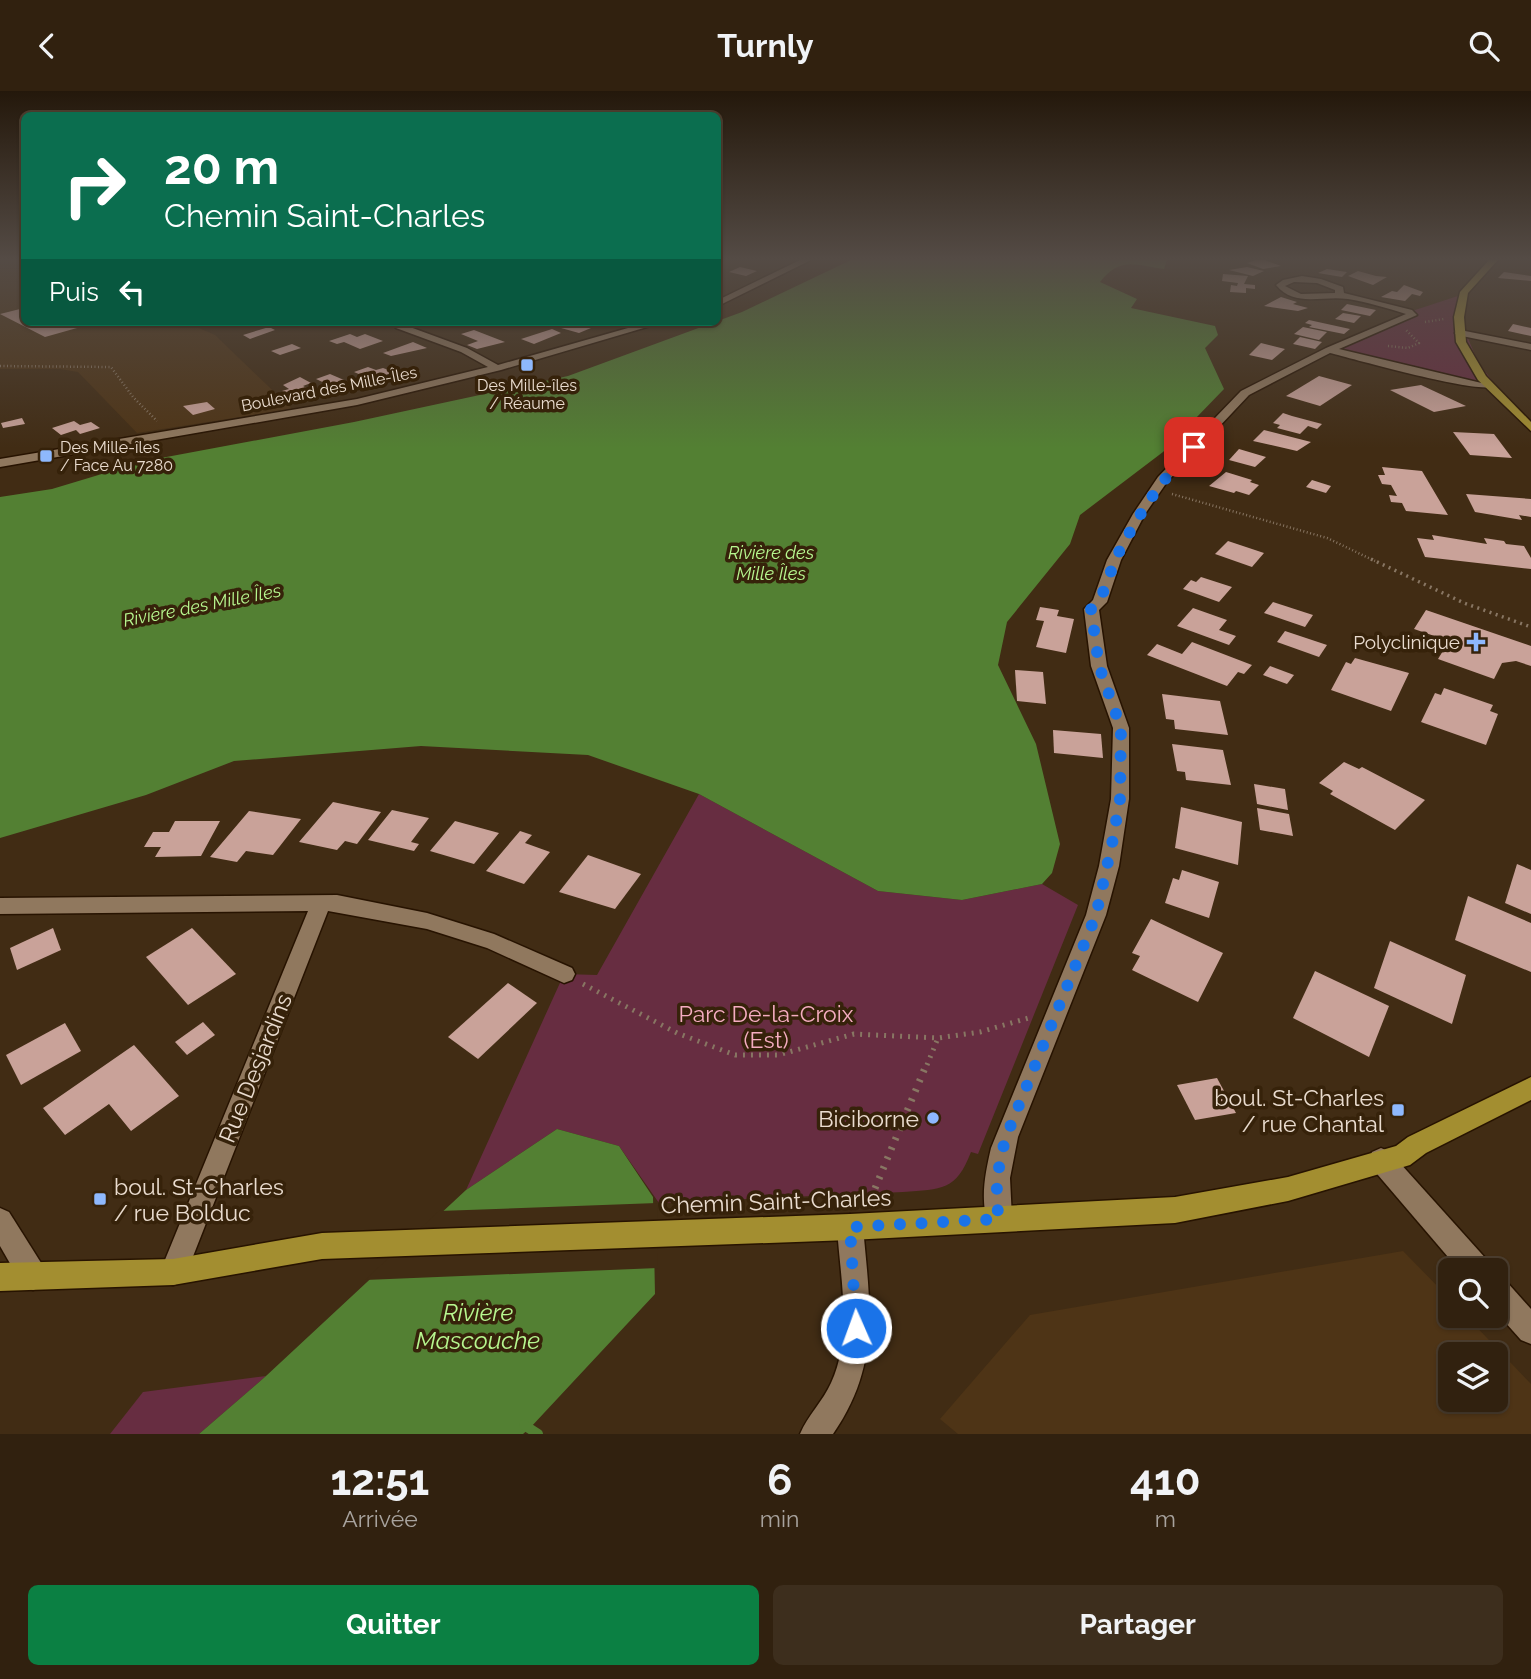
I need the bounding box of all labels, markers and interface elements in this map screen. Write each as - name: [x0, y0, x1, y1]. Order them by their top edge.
- icon: back: [28, 27, 66, 65]
- text: Turnly: [717, 27, 814, 64]
- icon: search: [1465, 27, 1503, 65]
- text: 20 m: [164, 138, 279, 195]
- icon: right: [49, 140, 140, 231]
- text: Chemin Saint-Charles: [164, 197, 485, 234]
- icon: left: [113, 273, 151, 311]
- text: Puis: [49, 277, 99, 307]
- marker: Des Mille-îles / Réaume: [519, 357, 535, 373]
- street label: Boulevard des Mille-Îles: [239, 362, 419, 415]
- place label: Des Mille-îles / Réaume: [477, 376, 577, 413]
- pin: [1164, 417, 1224, 477]
- icon: arrive: [1175, 428, 1213, 466]
- place label: Des Mille-îles / Face Au 7280: [60, 438, 173, 475]
- marker: Des Mille-îles / Face Au 7280: [38, 448, 54, 464]
- water label: Rivière des Mille Îles: [728, 542, 815, 584]
- water label: Rivière des Mille Îles: [121, 579, 283, 631]
- place label: Polyclinique: [1353, 631, 1460, 653]
- marker: Polyclinique: [1466, 632, 1486, 652]
- street label: Rue Desjardins: [213, 990, 297, 1146]
- park label: Parc De-la-Croix (Est): [679, 1000, 854, 1053]
- place label: boul. St-Charles / rue Chantal: [1214, 1084, 1385, 1137]
- marker: boul. St-Charles / rue Chantal: [1390, 1102, 1406, 1118]
- place label: Biciborne: [818, 1105, 919, 1132]
- marker: Biciborne: [925, 1110, 941, 1126]
- place label: boul. St-Charles / rue Bolduc: [114, 1173, 284, 1226]
- street label: Chemin Saint-Charles: [660, 1183, 892, 1219]
- marker: boul. St-Charles / rue Bolduc: [92, 1191, 108, 1207]
- map controls: [1438, 1258, 1508, 1412]
- button: search: [1438, 1258, 1508, 1328]
- position arrow: [819, 1291, 893, 1365]
- water label: Rivière Mascouche: [416, 1298, 540, 1355]
- button: layers: [1438, 1342, 1508, 1412]
- text: 12:51: [331, 1456, 429, 1505]
- text: 6: [767, 1456, 792, 1505]
- text: 410: [1130, 1456, 1200, 1505]
- text: Arrivée: [342, 1505, 418, 1532]
- text: min: [760, 1505, 799, 1532]
- text: m: [1155, 1505, 1176, 1532]
- button: Quitter: [28, 1585, 759, 1665]
- button: Partager: [773, 1585, 1503, 1665]

